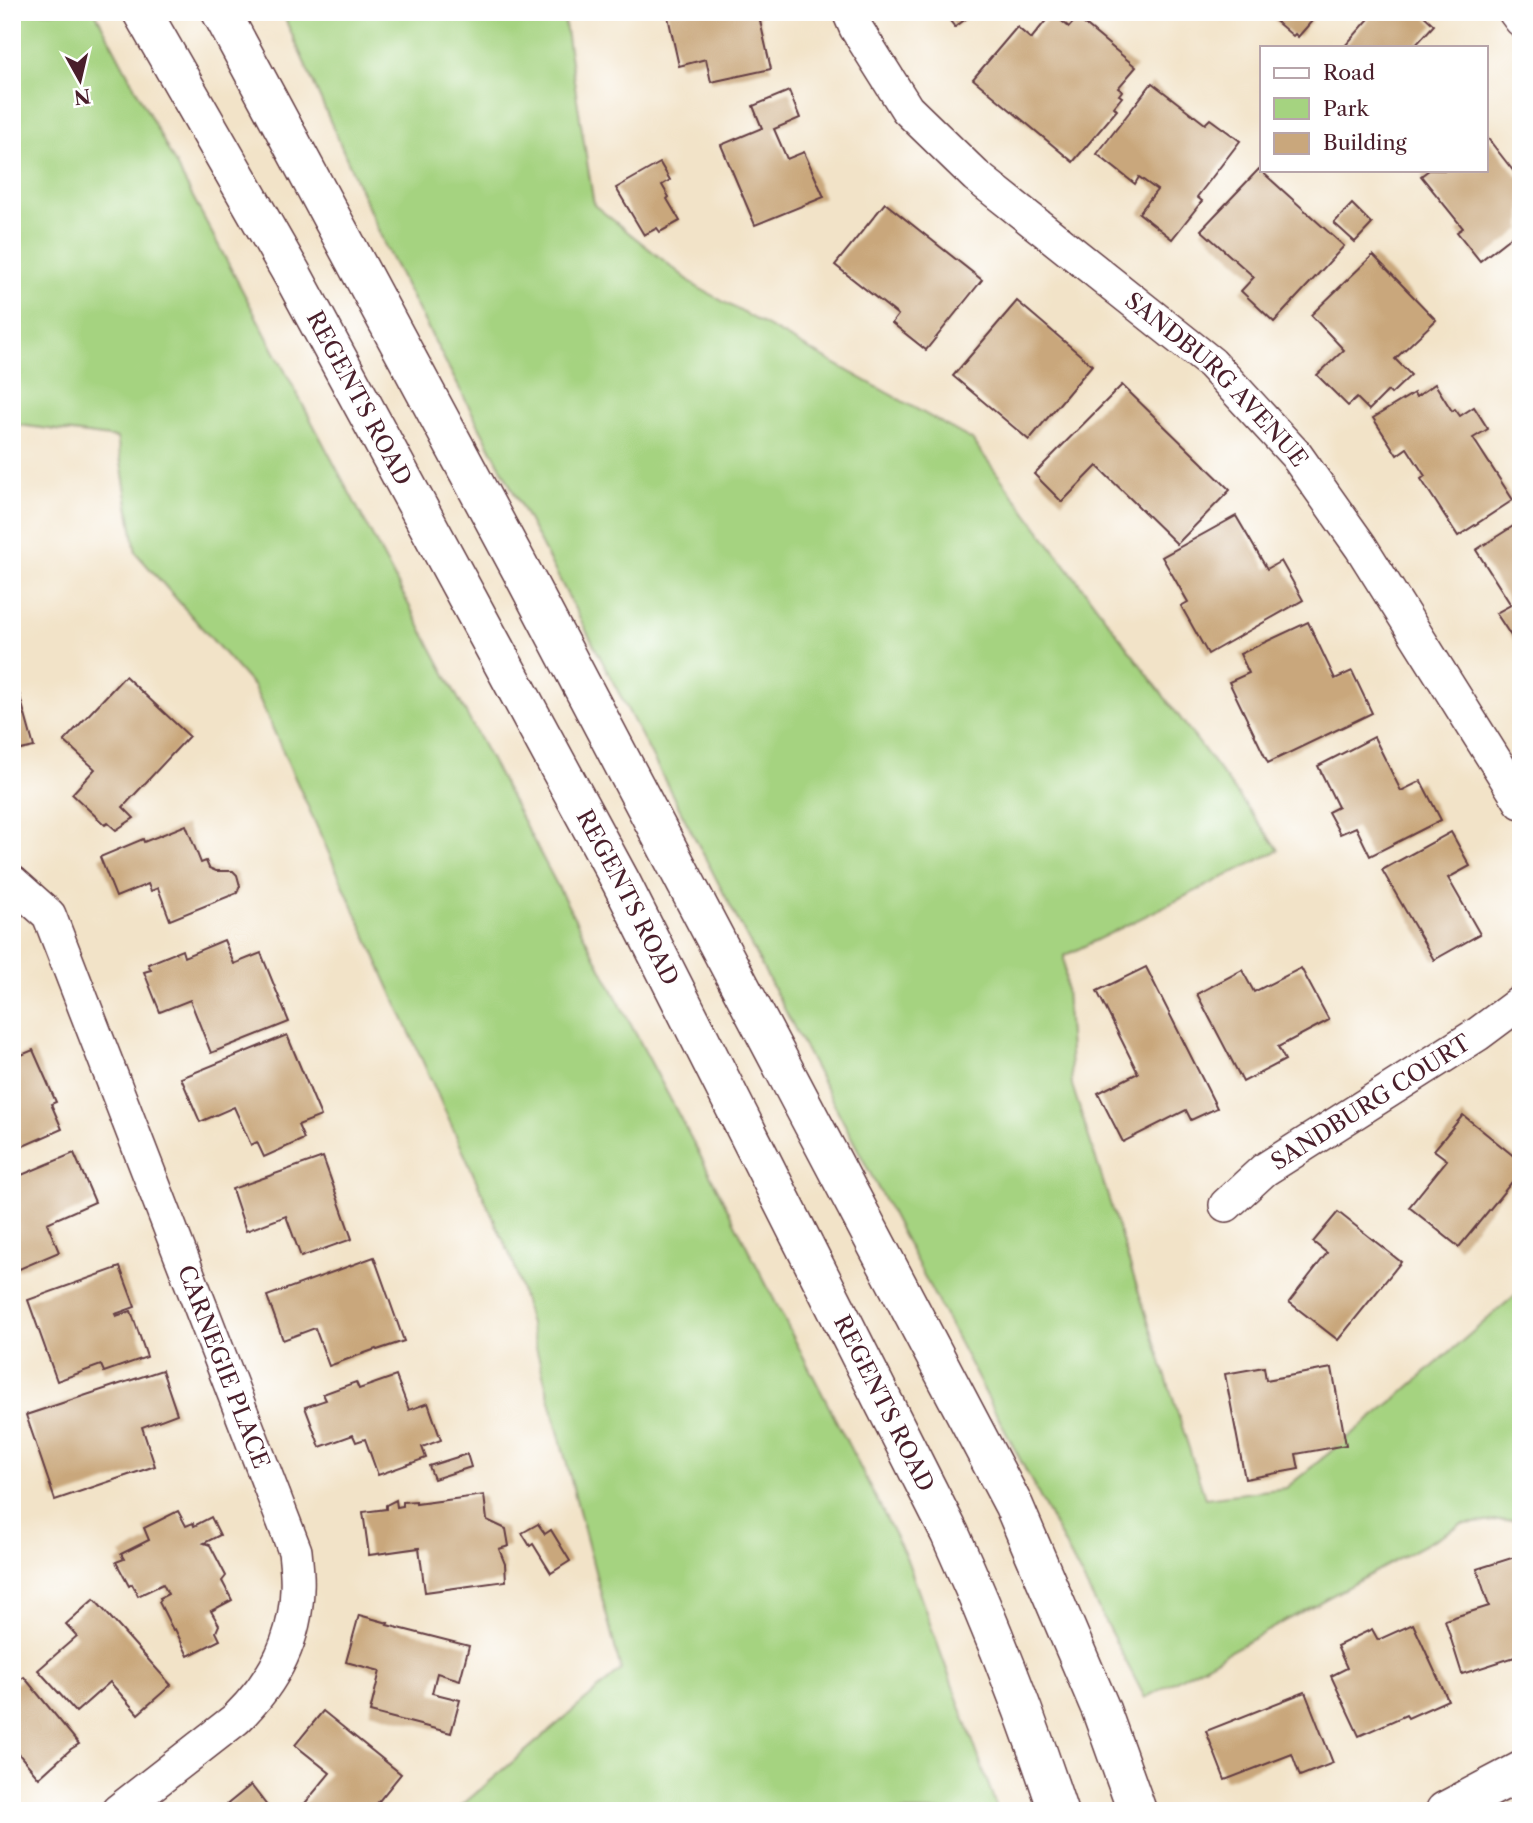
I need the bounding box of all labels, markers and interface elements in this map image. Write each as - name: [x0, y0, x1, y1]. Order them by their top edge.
- north arrow: [46, 46, 116, 116]
- legend: [1260, 46, 1488, 172]
- text: Road: [1323, 60, 1375, 85]
- text: N: [73, 84, 92, 109]
- text: Park: [1323, 96, 1369, 121]
- text: Building: [1323, 130, 1408, 155]
- street label: SANDBURG AVENUE: [1120, 286, 1314, 472]
- street label: REGENTS ROAD: [301, 306, 418, 490]
- street label: REGENTS ROAD: [571, 805, 685, 990]
- street label: SANDBURG COURT: [1266, 1028, 1476, 1176]
- street label: CARNEGIE PLACE: [172, 1261, 276, 1472]
- street label: REGENTS ROAD: [828, 1310, 940, 1496]

